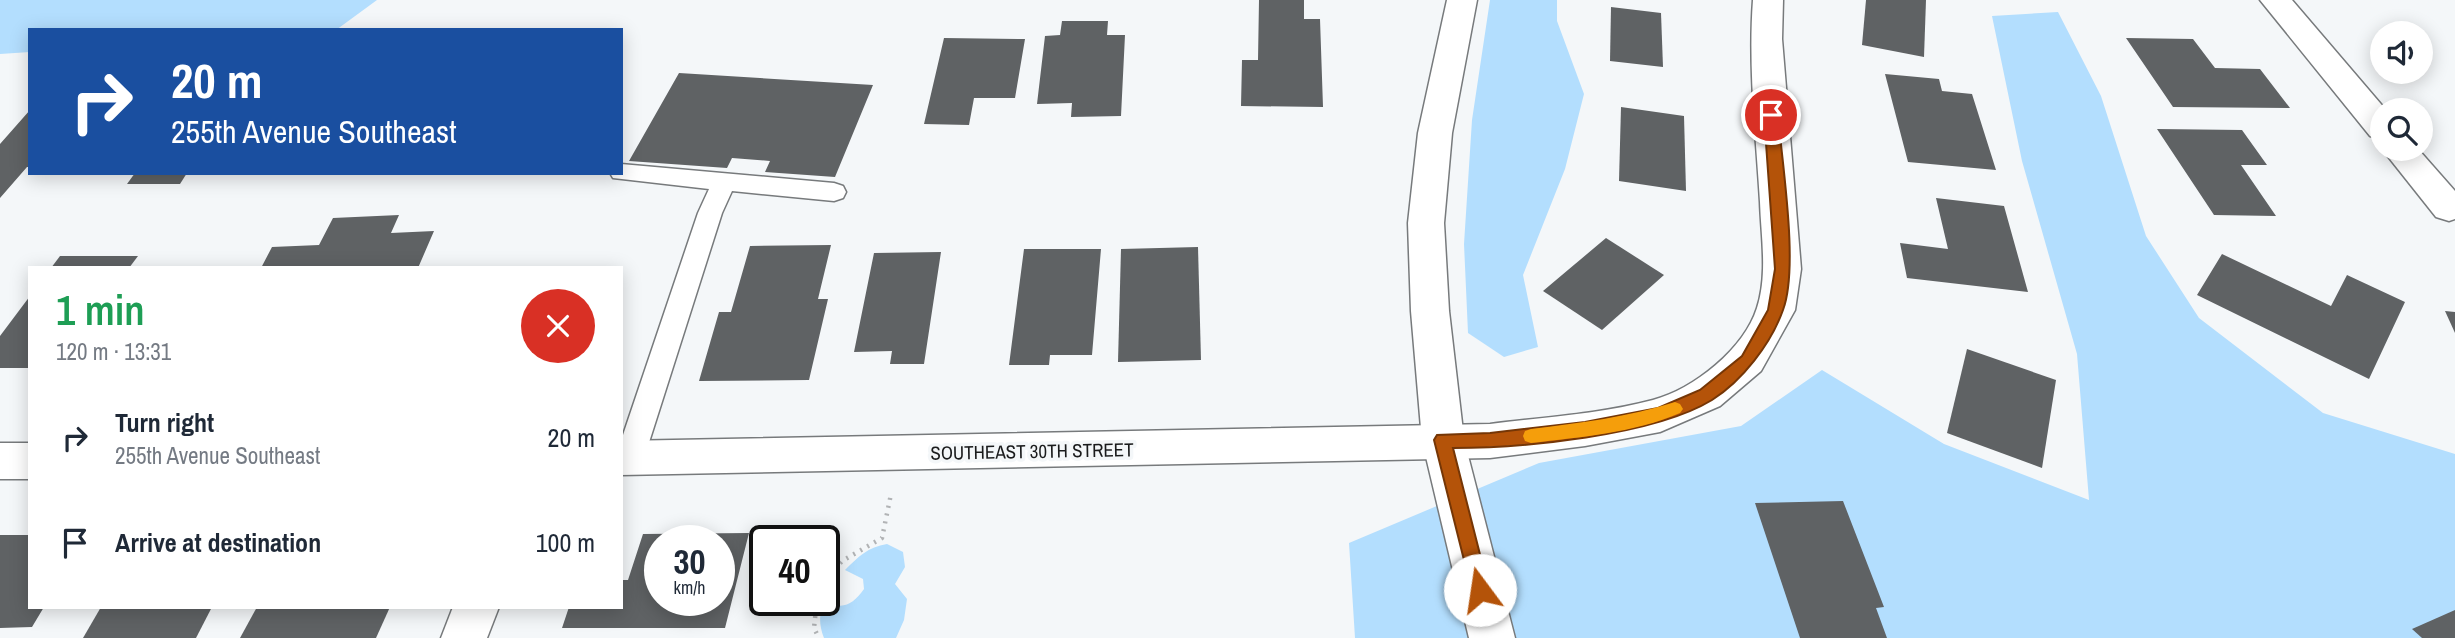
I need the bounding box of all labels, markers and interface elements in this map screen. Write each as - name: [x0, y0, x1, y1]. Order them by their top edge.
- map controls: [2370, 21, 2433, 161]
- button: sound: [2370, 21, 2433, 84]
- text: 20 m: [171, 47, 263, 113]
- icon: right: [56, 56, 147, 147]
- pin: [1741, 85, 1801, 145]
- icon: arrive: [1752, 96, 1790, 134]
- button: search: [2370, 98, 2433, 161]
- text: 255th Avenue Southeast: [171, 110, 457, 153]
- text: 1 min: [56, 282, 145, 338]
- button: close: [521, 289, 595, 363]
- text: 120 m · 13:31: [56, 336, 171, 367]
- text: Turn right: [115, 405, 214, 440]
- icon: right: [56, 419, 94, 457]
- text: 20 m: [548, 420, 595, 455]
- street label: SOUTHEAST 30TH STREET: [930, 436, 1134, 466]
- text: 255th Avenue Southeast: [115, 440, 320, 471]
- icon: arrive: [56, 524, 94, 562]
- text: Arrive at destination: [115, 525, 321, 560]
- text: 100 m: [536, 525, 595, 560]
- speed limit sign: 40: [749, 525, 840, 616]
- text: 30: [674, 538, 705, 585]
- position arrow: [1443, 553, 1517, 627]
- text: km/h: [674, 575, 706, 600]

